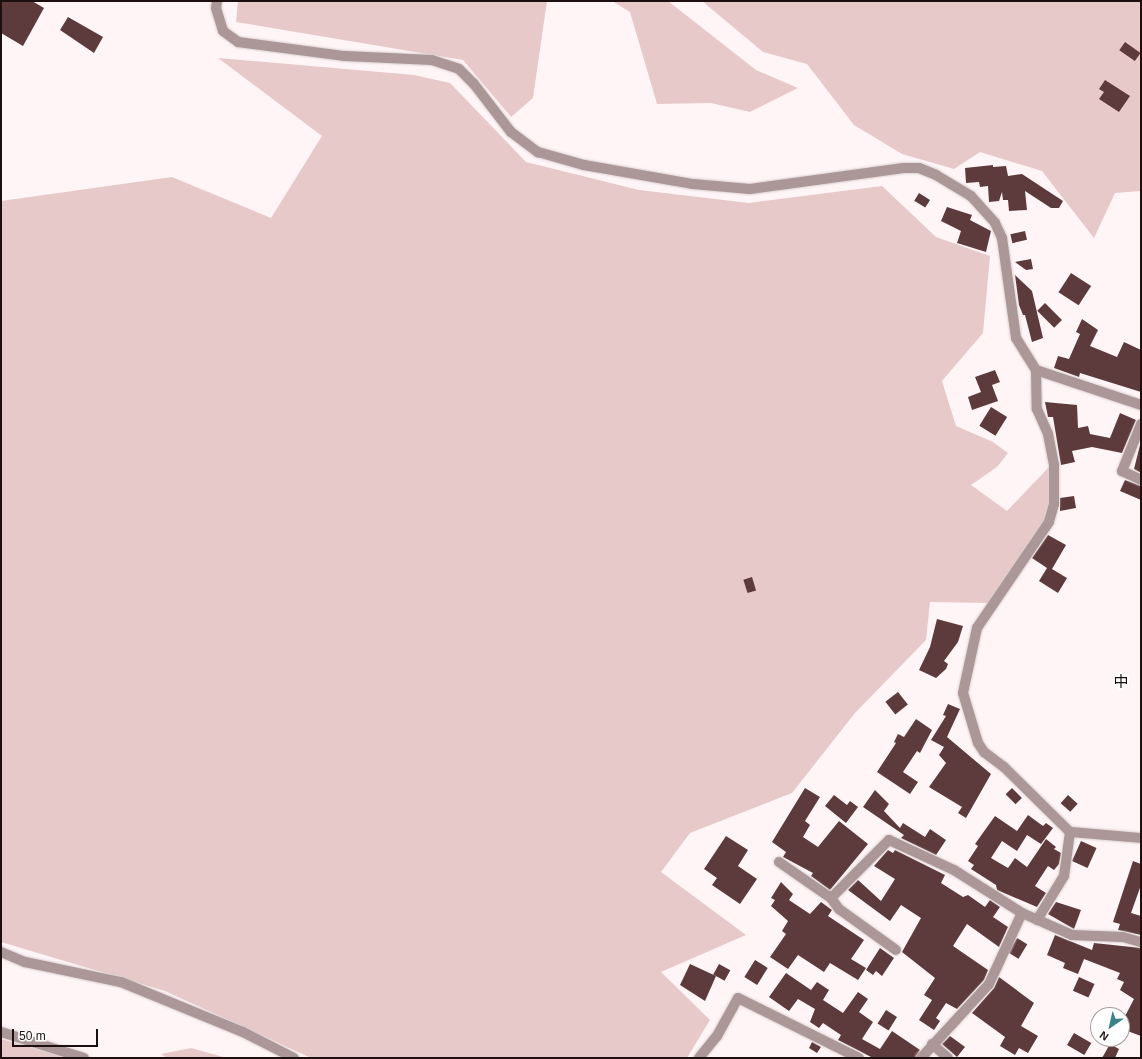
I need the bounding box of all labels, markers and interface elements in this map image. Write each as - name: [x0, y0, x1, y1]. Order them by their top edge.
- district label: 中: [1114, 673, 1128, 691]
- north arrow: [1090, 1007, 1130, 1047]
- scale bar: [14, 1021, 100, 1047]
- text: 50 m: [19, 1029, 46, 1043]
- text: N: [1097, 1029, 1111, 1043]

